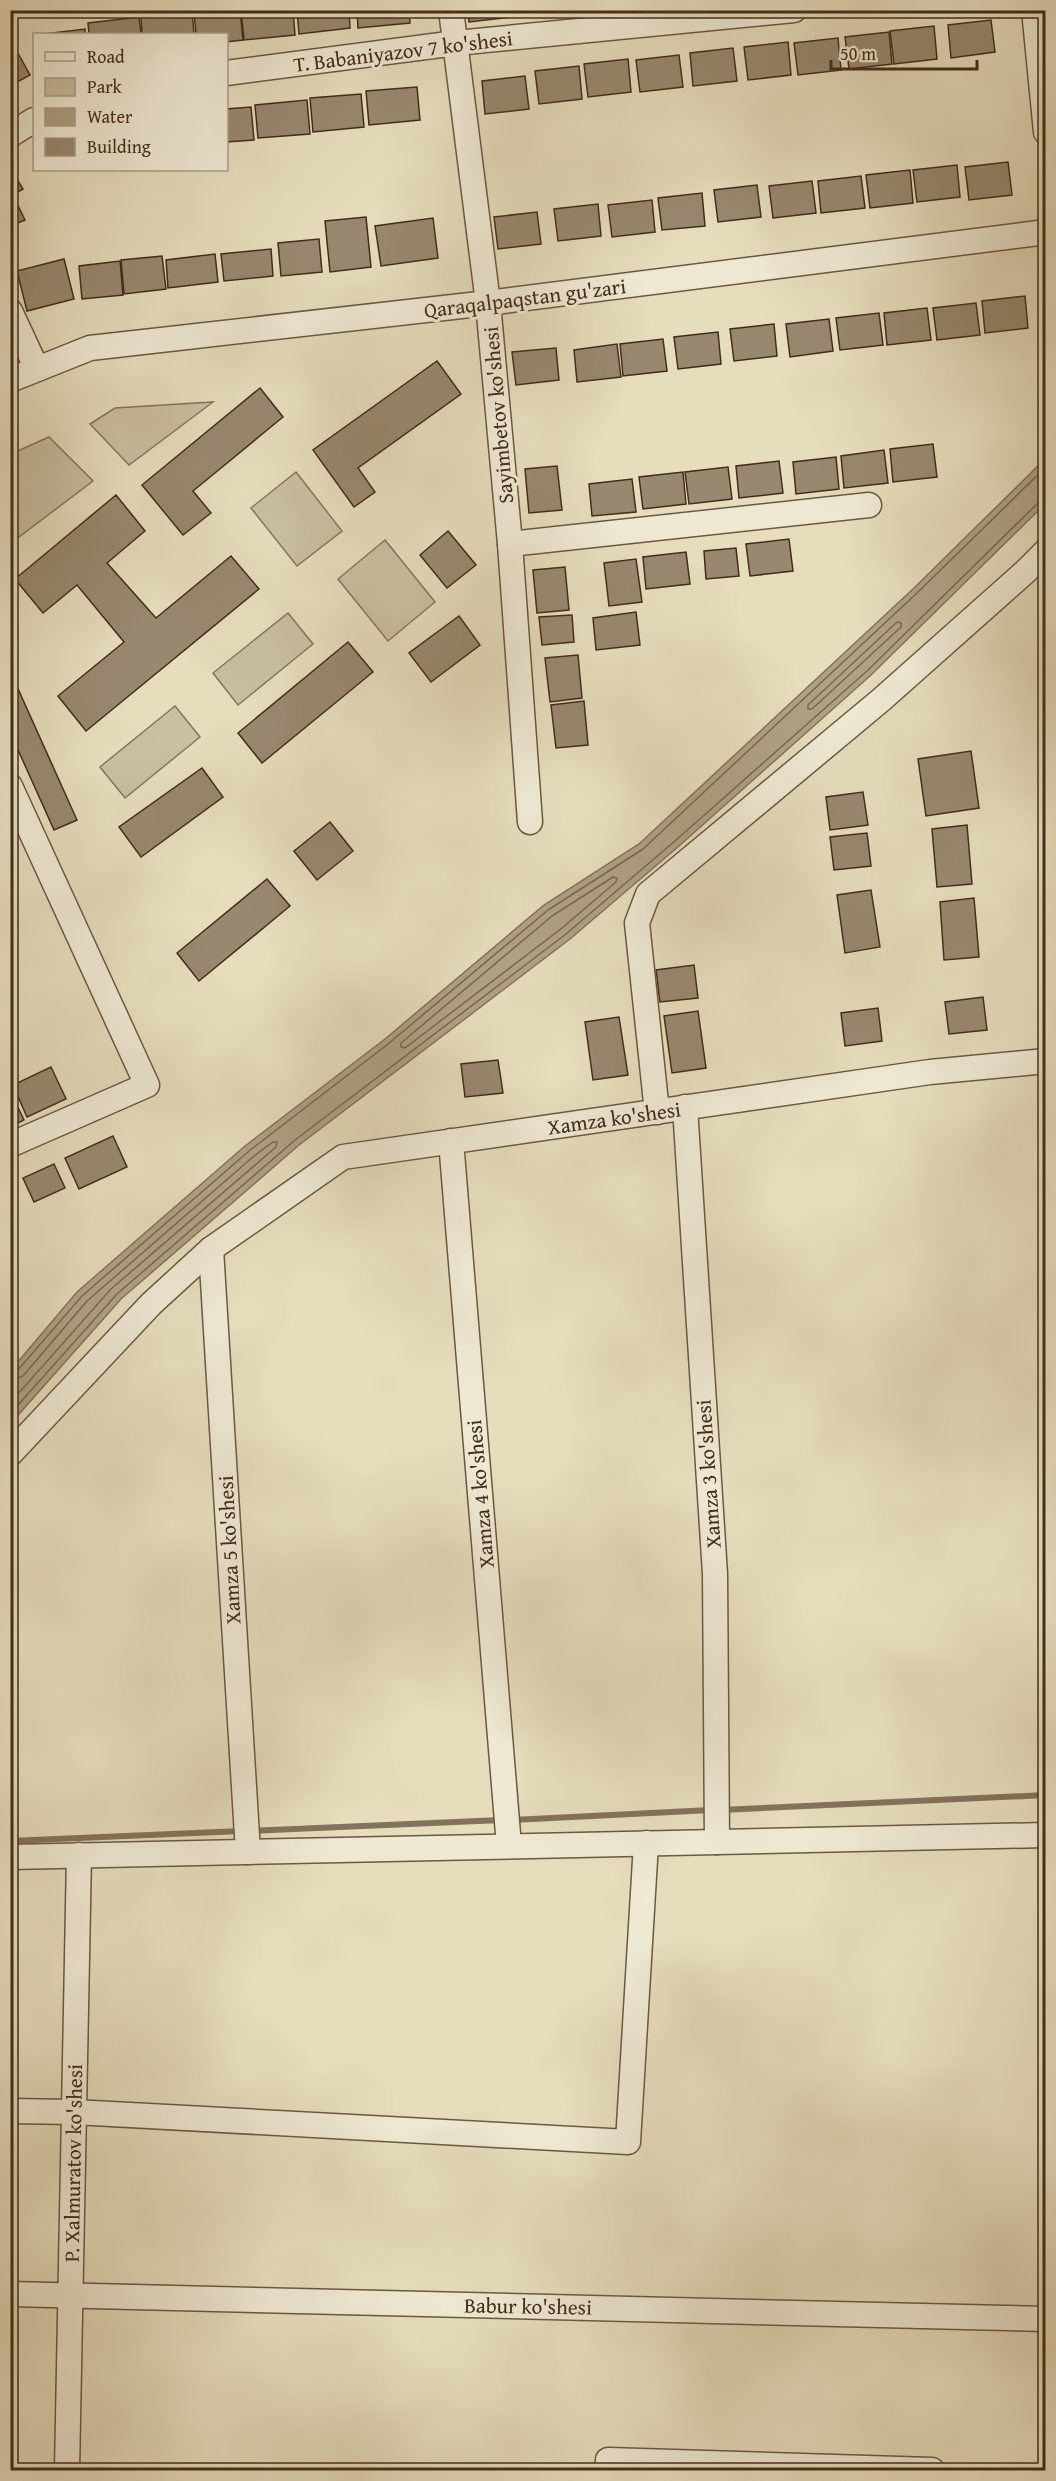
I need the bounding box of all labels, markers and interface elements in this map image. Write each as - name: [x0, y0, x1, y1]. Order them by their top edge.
- street label: T. Babaniyazov 7 ko'shesi: [292, 22, 514, 80]
- legend: [33, 33, 228, 171]
- scale bar: [831, 33, 976, 71]
- text: 50 m: [840, 40, 876, 67]
- text: Road: [87, 43, 125, 70]
- text: Park: [87, 73, 123, 100]
- text: Water: [87, 103, 133, 130]
- text: Building: [87, 133, 151, 160]
- street label: Qaraqalpaqstan gu'zari: [422, 270, 628, 326]
- street label: Sayimbetov ko'shesi: [475, 325, 521, 505]
- street label: Xamza ko'shesi: [545, 1093, 683, 1143]
- street label: Xamza 3 ko'shesi: [687, 1398, 729, 1549]
- street label: Xamza 4 ko'shesi: [458, 1418, 502, 1570]
- street label: Xamza 5 ko'shesi: [210, 1475, 248, 1625]
- street label: P. Xalmuratov ko'shesi: [56, 2064, 90, 2262]
- street label: Babur ko'shesi: [464, 2289, 592, 2323]

